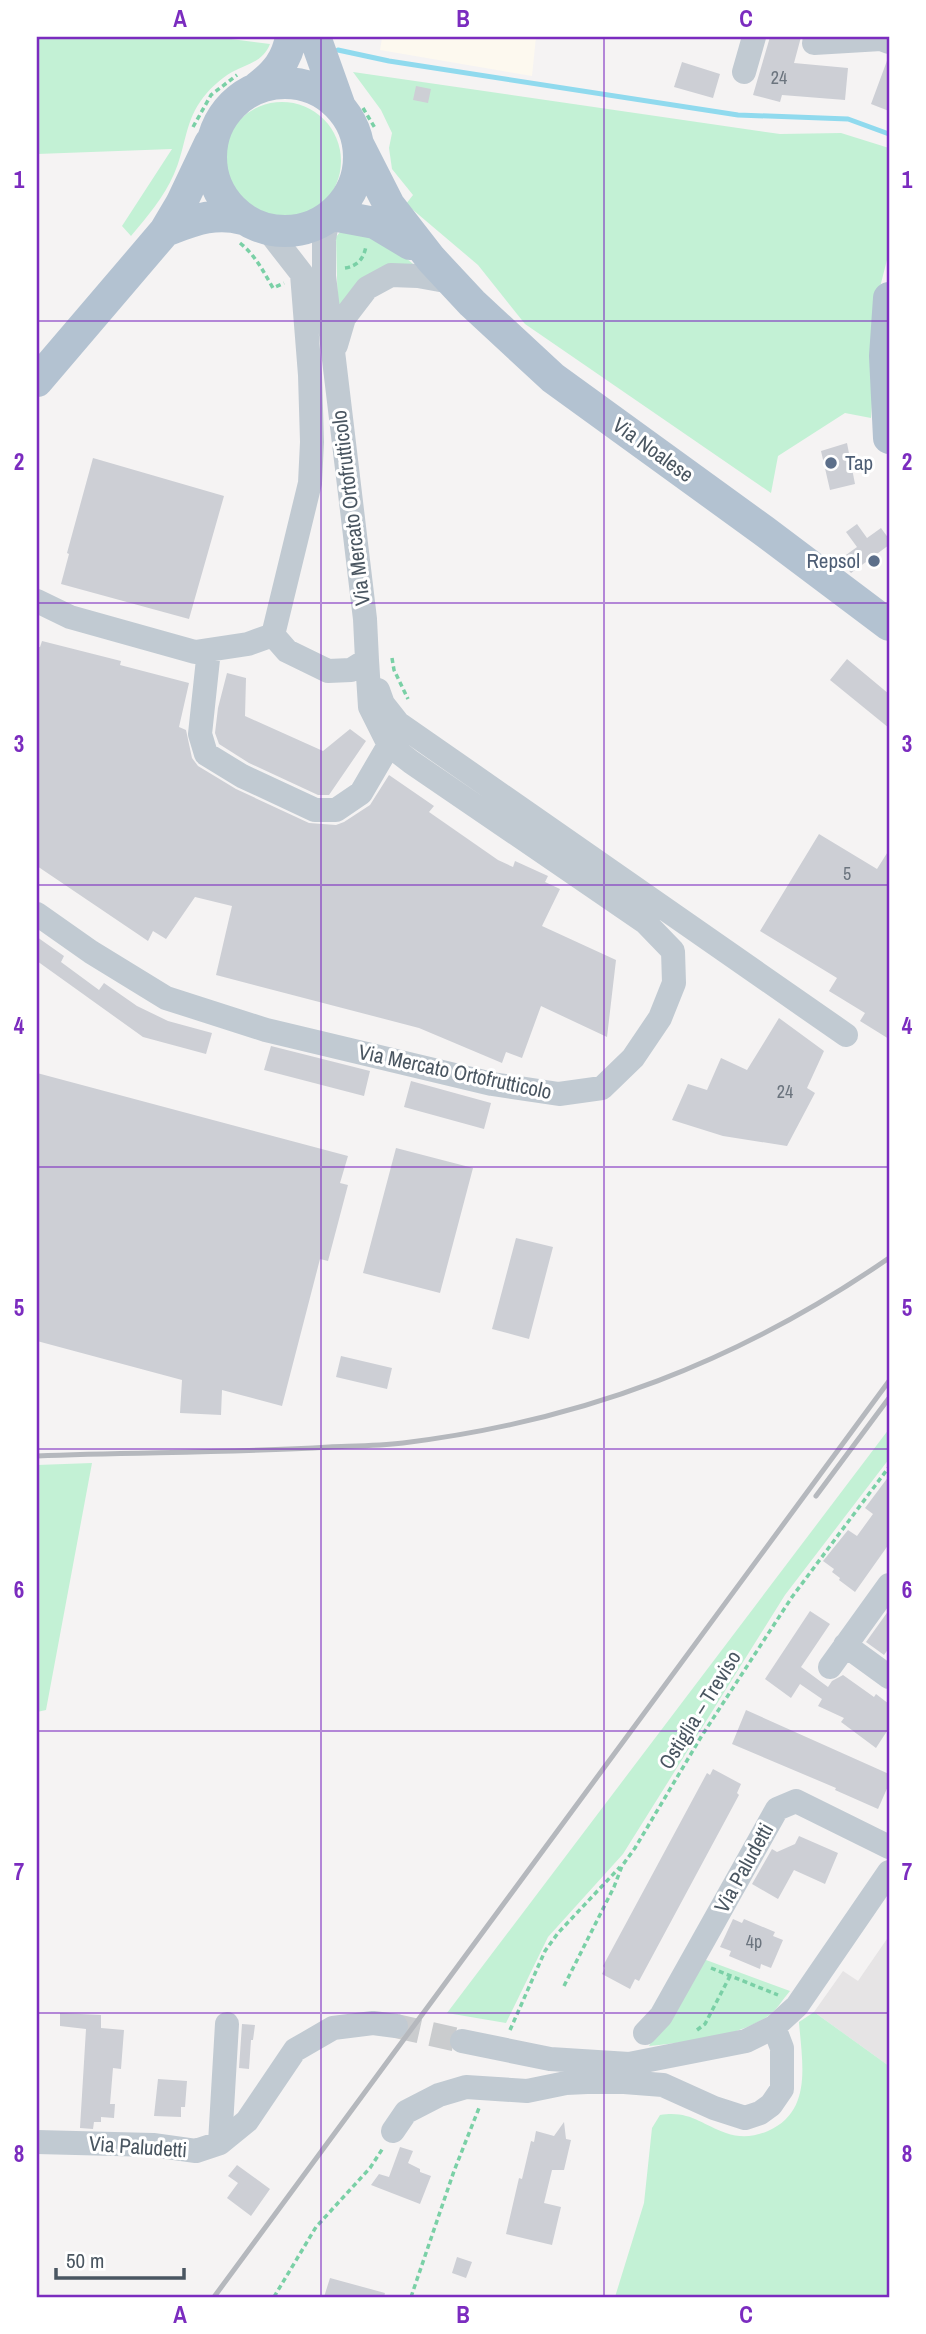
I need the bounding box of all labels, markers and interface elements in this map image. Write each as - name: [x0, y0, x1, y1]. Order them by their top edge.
- text: A: [173, 3, 187, 34]
- text: B: [456, 3, 470, 34]
- text: C: [739, 3, 753, 34]
- house number: 24: [771, 65, 787, 90]
- text: 1: [14, 164, 25, 195]
- text: 1: [902, 164, 913, 195]
- street label: Via Mercato Ortofrutticolo: [324, 409, 377, 608]
- street label: Via Noalese: [607, 410, 700, 489]
- text: 2: [14, 446, 24, 477]
- text: 2: [902, 446, 912, 477]
- place label: Tap: [845, 448, 873, 477]
- marker: Tap: [823, 455, 839, 471]
- place label: Repsol: [806, 546, 860, 575]
- marker: Repsol: [866, 553, 882, 569]
- text: 3: [14, 728, 24, 759]
- text: 3: [902, 728, 912, 759]
- house number: 5: [843, 861, 851, 886]
- text: 4: [14, 1010, 25, 1041]
- text: 4: [902, 1010, 913, 1041]
- street label: Via Mercato Ortofrutticolo: [356, 1037, 554, 1106]
- house number: 24: [777, 1079, 793, 1104]
- text: 5: [14, 1292, 24, 1323]
- text: 5: [902, 1292, 912, 1323]
- text: 6: [14, 1574, 24, 1605]
- text: 6: [902, 1574, 912, 1605]
- street label: Ostiglia – Treviso: [652, 1645, 748, 1775]
- street label: Via Paludetti: [707, 1818, 780, 1918]
- text: 7: [14, 1856, 24, 1887]
- text: 7: [902, 1856, 912, 1887]
- house number: 4p: [746, 1929, 762, 1954]
- street label: Via Paludetti: [88, 2129, 188, 2164]
- text: 8: [14, 2138, 24, 2169]
- text: 8: [902, 2138, 912, 2169]
- scale bar: [56, 2236, 184, 2280]
- text: 50 m: [66, 2246, 104, 2275]
- text: A: [173, 2299, 187, 2330]
- text: B: [456, 2299, 470, 2330]
- text: C: [739, 2299, 753, 2330]

